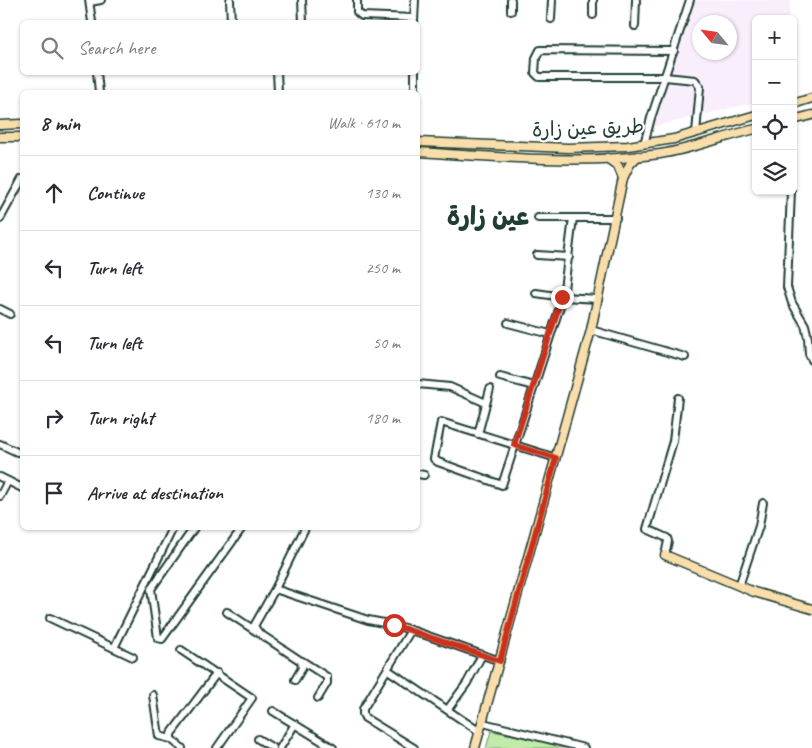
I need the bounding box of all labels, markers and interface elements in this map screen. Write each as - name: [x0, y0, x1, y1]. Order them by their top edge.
- north arrow: [692, 15, 737, 60]
- map controls: [752, 15, 797, 195]
- button: +: [752, 15, 797, 60]
- search box: [20, 20, 420, 75]
- icon: search: [38, 34, 66, 62]
- text: Search here: [78, 36, 155, 60]
- button: −: [752, 60, 797, 105]
- button: locate: [752, 105, 797, 150]
- text: 8 min: [40, 110, 80, 136]
- text: Walk · 610 m: [328, 113, 400, 133]
- street label: طريق عين زارة: [532, 114, 644, 142]
- button: layers: [752, 150, 797, 195]
- icon: ahead: [40, 179, 68, 207]
- text: Continue: [87, 181, 144, 205]
- text: 130 m: [366, 183, 400, 203]
- district label: عين زارة: [447, 201, 529, 233]
- icon: left: [40, 254, 68, 282]
- text: Turn left: [87, 256, 142, 280]
- text: 250 m: [366, 258, 400, 278]
- route end: [551, 286, 574, 309]
- icon: left: [40, 329, 68, 357]
- text: Turn left: [87, 331, 142, 355]
- text: 50 m: [373, 333, 400, 353]
- icon: right: [40, 404, 68, 432]
- text: Turn right: [87, 406, 154, 430]
- text: 180 m: [366, 408, 400, 428]
- icon: arrive: [40, 479, 68, 507]
- text: Arrive at destination: [87, 481, 223, 505]
- route start: [383, 614, 406, 637]

